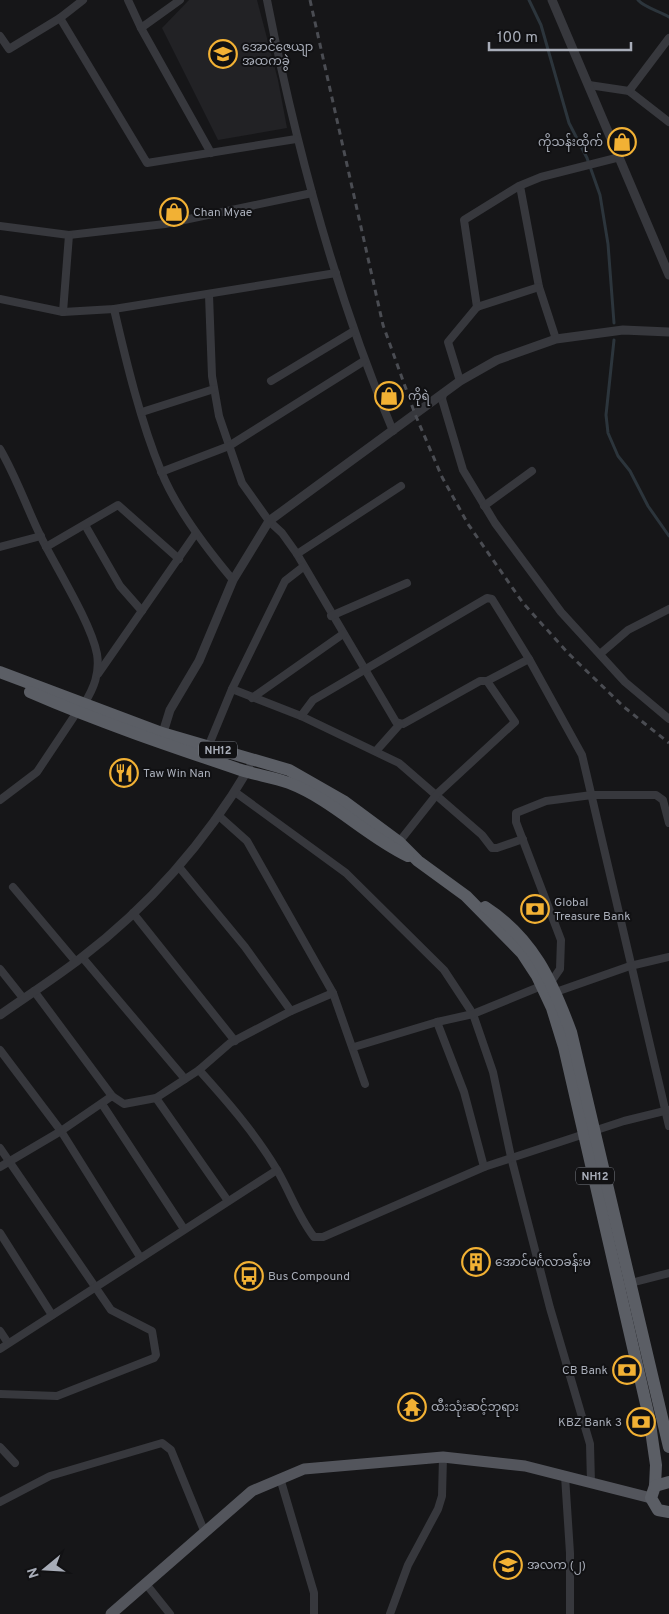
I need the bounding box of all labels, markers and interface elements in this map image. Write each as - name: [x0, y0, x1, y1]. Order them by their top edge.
- scale bar: [489, 20, 632, 52]
- text: 100 m: [497, 29, 538, 48]
- place label: အောင်ဇေယျာ အထကခွဲ: [242, 38, 313, 71]
- school or university icon: အောင်ဇေယျာ အထကခွဲ: [208, 39, 238, 69]
- shop icon: ကိုသန်းထိုက်: [607, 127, 637, 157]
- place label: ကိုသန်းထိုက်: [538, 133, 603, 152]
- shop icon: Chan Myae: [159, 197, 189, 227]
- place label: Chan Myae: [193, 205, 252, 221]
- shop icon: ကိုရဲ: [374, 381, 404, 411]
- place label: ကိုရဲ: [408, 387, 430, 406]
- road number: NH12: [199, 742, 237, 758]
- restaurant icon: Taw Win Nan: [109, 758, 139, 788]
- place label: Taw Win Nan: [143, 766, 211, 782]
- bank icon: Global Treasure Bank: [520, 894, 550, 924]
- place label: Global Treasure Bank: [554, 895, 631, 925]
- road number: NH12: [576, 1168, 614, 1184]
- building icon: အောင်မင်္ဂလာခန်းမ: [461, 1247, 491, 1277]
- place label: အောင်မင်္ဂလာခန်းမ: [495, 1253, 591, 1272]
- bus stop icon: Bus Compound: [234, 1261, 264, 1291]
- place label: Bus Compound: [268, 1269, 350, 1285]
- bank icon: CB Bank: [612, 1355, 642, 1385]
- place label: CB Bank: [562, 1363, 608, 1379]
- temple icon: ထီးသုံးဆင့်ဘုရား: [397, 1392, 427, 1422]
- place label: ထီးသုံးဆင့်ဘုရား: [431, 1398, 519, 1417]
- bank icon: KBZ Bank 3: [626, 1407, 656, 1437]
- place label: KBZ Bank 3: [558, 1415, 622, 1431]
- north arrow: [20, 1544, 70, 1594]
- school or university icon: အလက (၂): [493, 1550, 523, 1580]
- place label: အလက (၂): [527, 1558, 586, 1575]
- text: N: [24, 1565, 44, 1580]

